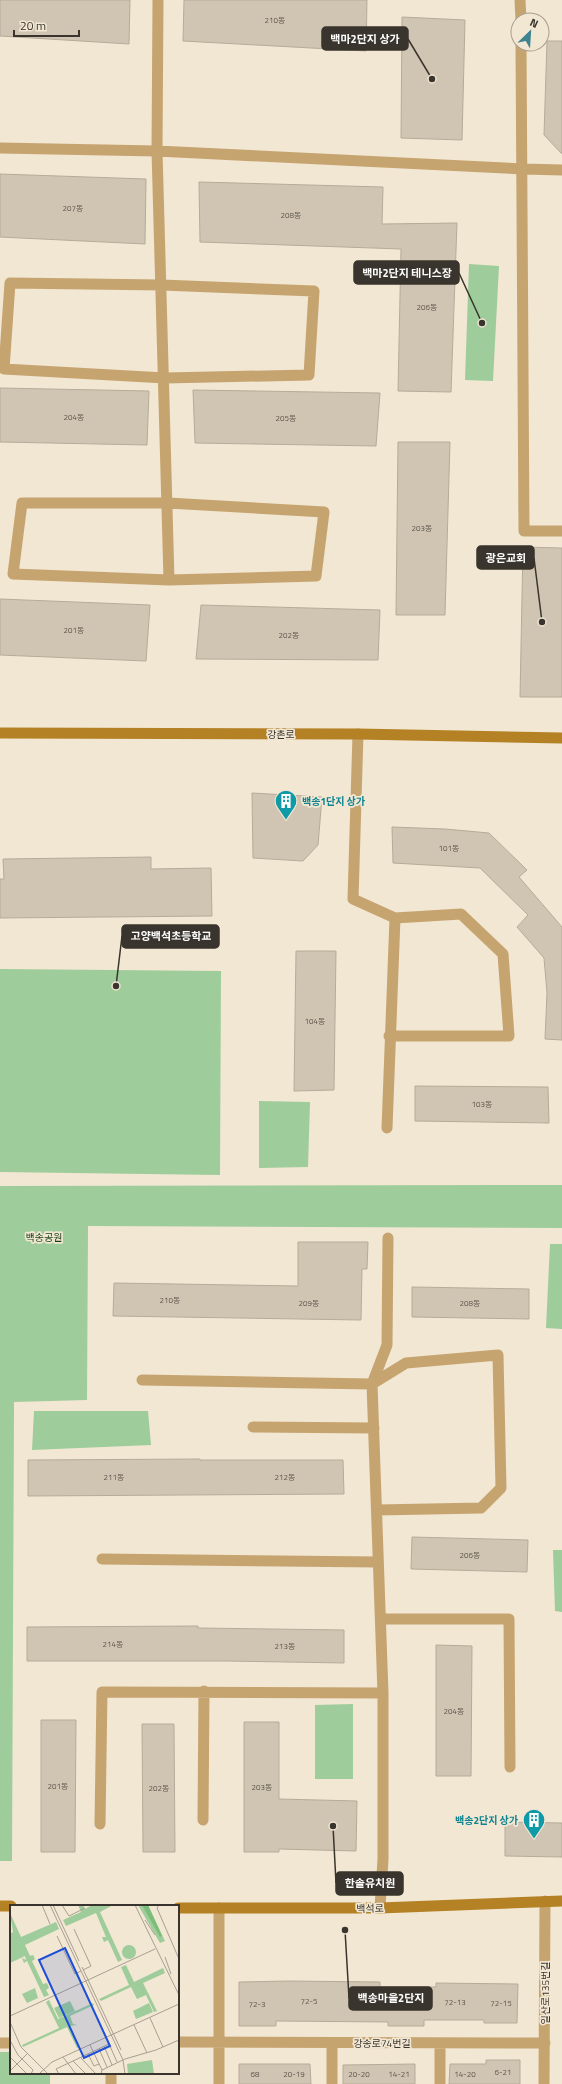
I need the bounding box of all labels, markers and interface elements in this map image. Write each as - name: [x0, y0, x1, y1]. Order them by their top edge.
- scale bar: [14, 12, 79, 38]
- north arrow: [510, 12, 550, 52]
- house number: 210동: [265, 14, 285, 26]
- text: N: [527, 14, 541, 32]
- text: 20 m: [20, 16, 46, 35]
- callout: 백마2단지 상가: [322, 27, 408, 50]
- text: 백마2단지 상가: [330, 31, 400, 47]
- house number: 207동: [63, 202, 83, 214]
- house number: 208동: [281, 209, 301, 221]
- callout: 백마2단지 테니스장: [354, 261, 459, 284]
- text: 백마2단지 테니스장: [362, 265, 452, 281]
- house number: 206동: [417, 301, 437, 313]
- house number: 204동: [64, 411, 84, 423]
- house number: 205동: [276, 412, 296, 424]
- house number: 203동: [412, 522, 432, 534]
- callout: 광은교회: [477, 546, 534, 569]
- text: 광은교회: [486, 550, 526, 566]
- house number: 201동: [64, 624, 84, 636]
- house number: 202동: [279, 629, 299, 641]
- street label: 강촌로: [267, 727, 295, 742]
- building icon: 백송1단지 상가: [273, 788, 299, 821]
- place label: 백송1단지 상가: [302, 794, 366, 809]
- house number: 101동: [439, 842, 459, 854]
- callout: 고양백석초등학교: [122, 925, 219, 948]
- text: 고양백석초등학교: [131, 928, 211, 944]
- house number: 104동: [305, 1015, 325, 1027]
- house number: 103동: [472, 1098, 492, 1110]
- park label: 백송공원: [26, 1230, 62, 1245]
- house number: 210동: [160, 1294, 180, 1306]
- house number: 209동: [299, 1297, 319, 1309]
- house number: 208동: [460, 1297, 480, 1309]
- house number: 211동: [104, 1471, 124, 1483]
- house number: 212동: [275, 1471, 295, 1483]
- house number: 206동: [460, 1549, 480, 1561]
- house number: 214동: [103, 1638, 123, 1650]
- house number: 213동: [275, 1640, 295, 1652]
- house number: 204동: [444, 1705, 464, 1717]
- house number: 201동: [48, 1780, 68, 1792]
- house number: 203동: [252, 1781, 272, 1793]
- house number: 202동: [149, 1782, 169, 1794]
- building icon: 백송2단지 상가: [521, 1807, 547, 1840]
- place label: 백송2단지 상가: [455, 1813, 519, 1828]
- callout: 한솔유치원: [336, 1872, 403, 1895]
- text: 한솔유치원: [345, 1875, 395, 1891]
- street label: 백석로: [356, 1901, 384, 1916]
- inset map: [10, 1905, 179, 2074]
- street label: 일산로135번길: [538, 1962, 553, 2024]
- callout: 백송마을2단지: [349, 1987, 432, 2010]
- text: 백송마을2단지: [358, 1990, 424, 2006]
- house number: 72-5: [301, 1995, 318, 2007]
- house number: 72-13: [444, 1996, 466, 2008]
- house number: 72-15: [490, 1997, 512, 2009]
- house number: 72-3: [249, 1998, 265, 2010]
- street label: 강송로74번길: [353, 2036, 411, 2051]
- house number: 6-21: [495, 2066, 511, 2078]
- house number: 68: [251, 2068, 260, 2080]
- house number: 20-19: [283, 2068, 305, 2080]
- house number: 20-20: [348, 2068, 370, 2080]
- house number: 14-21: [388, 2068, 410, 2080]
- house number: 14-20: [454, 2068, 476, 2080]

